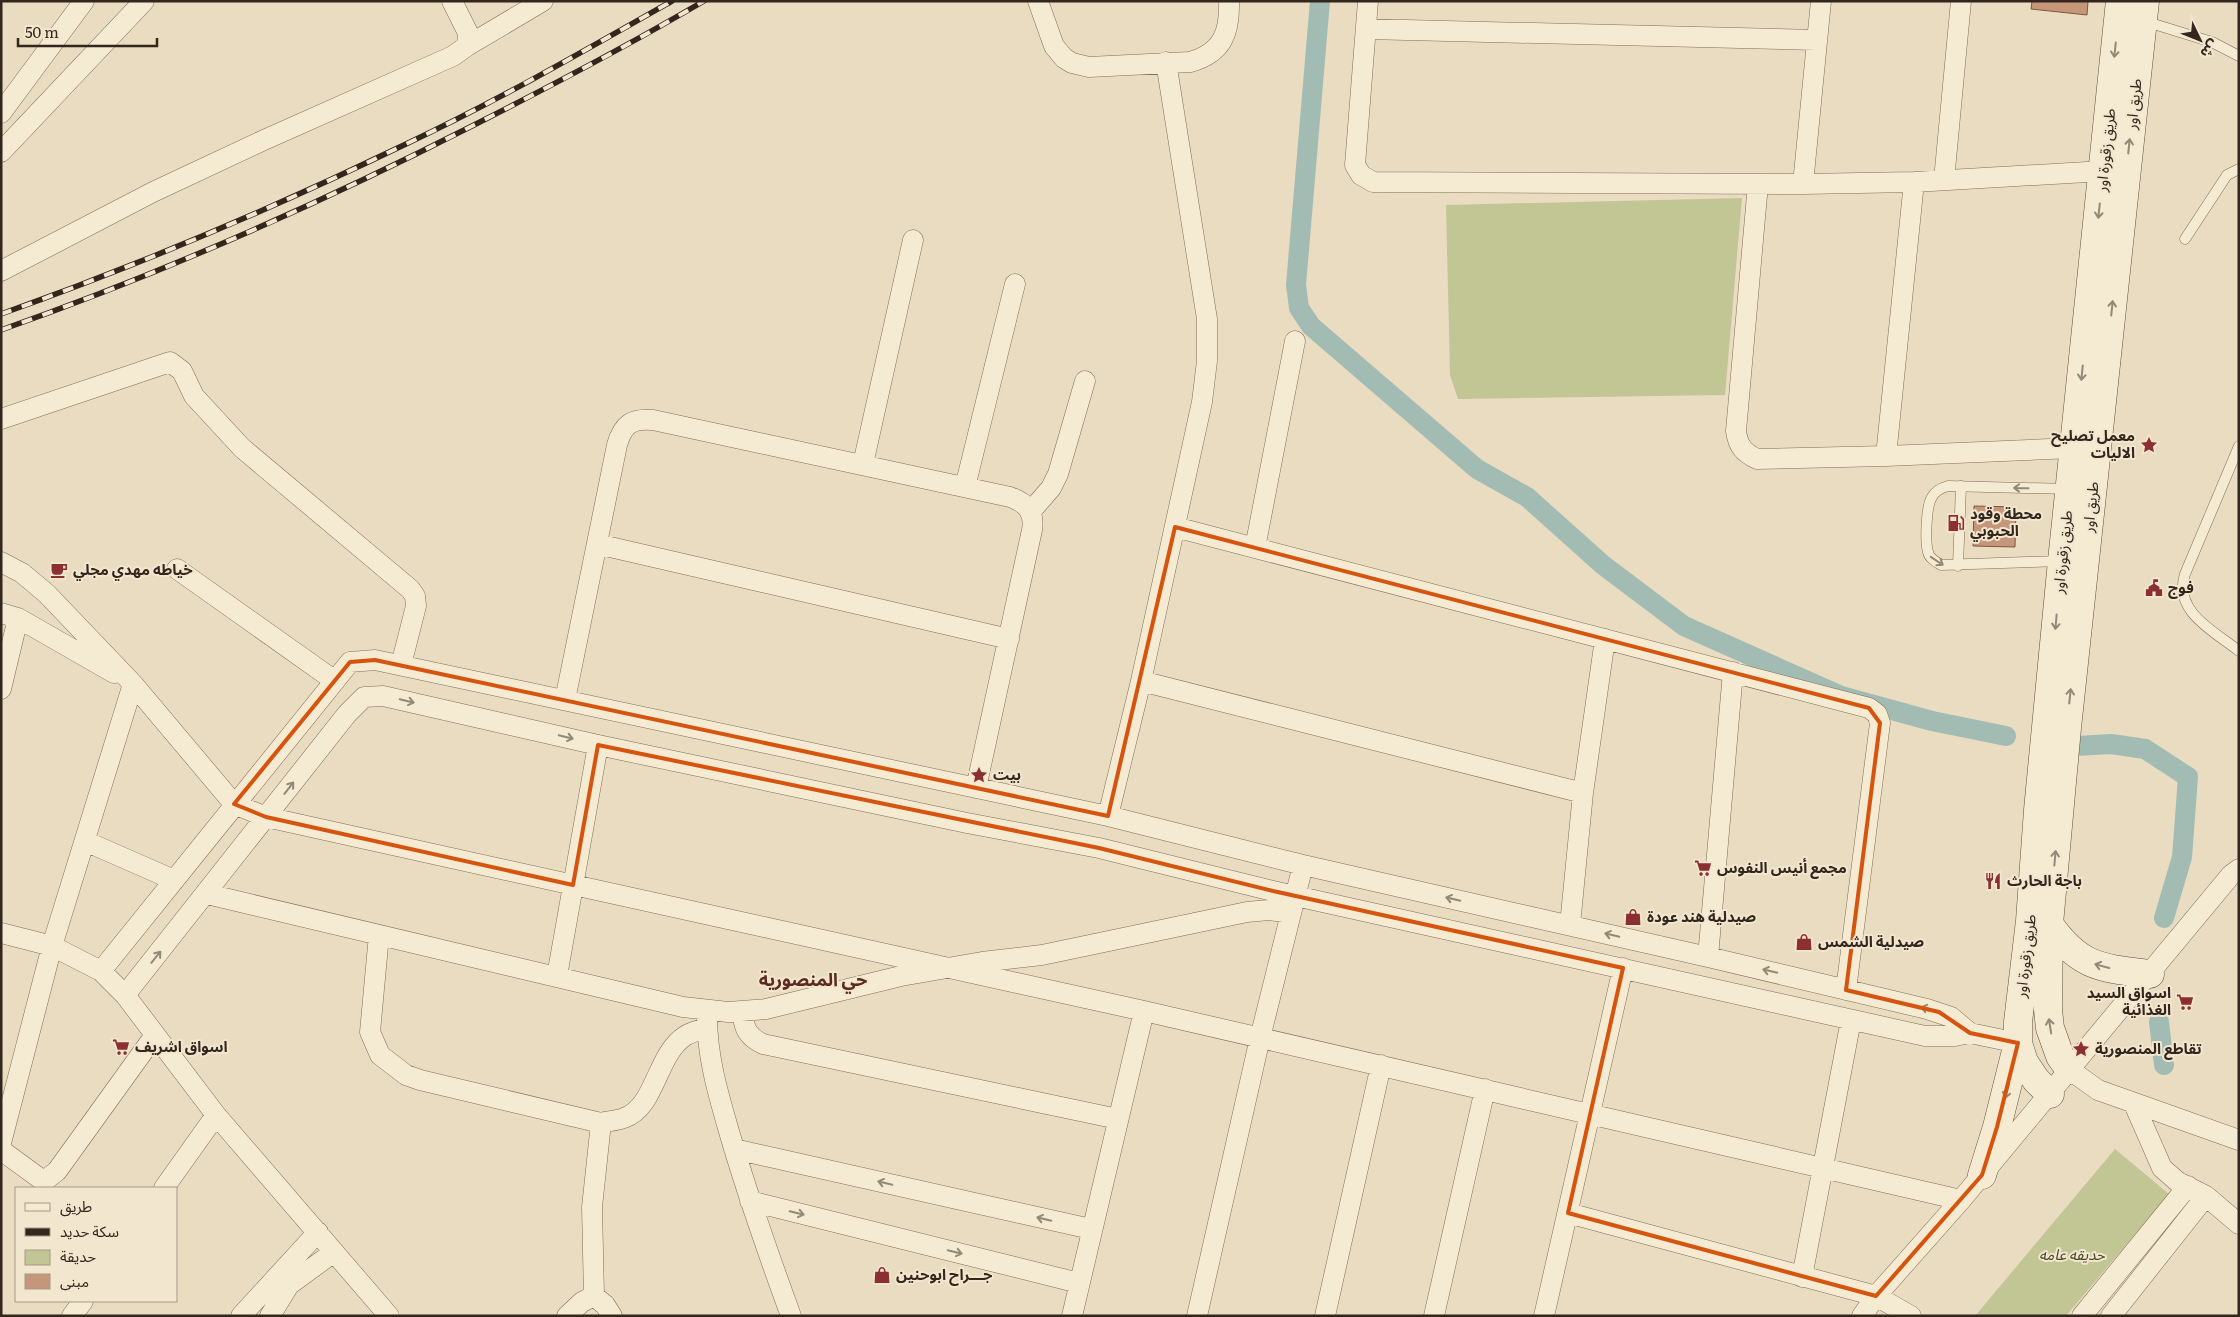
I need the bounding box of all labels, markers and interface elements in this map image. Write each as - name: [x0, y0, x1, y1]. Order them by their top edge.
- scale bar: [18, 15, 156, 47]
- north arrow: [2175, 15, 2225, 65]
- text: 50 m: [25, 20, 59, 43]
- text: ش: [2196, 36, 2224, 63]
- one-way arrow: [2111, 41, 2120, 57]
- street label: طريق اور: [2118, 77, 2147, 131]
- street label: طريق زقورة اور: [2089, 107, 2120, 194]
- one-way arrow: [2124, 139, 2134, 155]
- one-way arrow: [2094, 203, 2104, 219]
- one-way arrow: [2107, 300, 2117, 316]
- one-way arrow: [2077, 365, 2087, 381]
- place label: معمل تصليح الاليات: [2051, 423, 2135, 463]
- place icon: معمل تصليح الاليات: [2139, 435, 2159, 455]
- street label: طريق اور: [2075, 480, 2104, 534]
- one-way arrow: [2013, 483, 2030, 493]
- place label: محطة وقود الحبوبي: [1970, 501, 2042, 542]
- street label: طريق زقورة اور: [2046, 509, 2077, 596]
- fuel station icon: محطة وقود الحبوبي: [1946, 513, 1966, 533]
- one-way arrow: [1929, 556, 1943, 566]
- place label: خياطه مهدي مجلي: [73, 557, 193, 581]
- cafe icon: خياطه مهدي مجلي: [49, 560, 69, 580]
- place label: فوج: [2168, 575, 2194, 599]
- public building icon: فوج: [2144, 578, 2164, 598]
- one-way arrow: [2051, 613, 2061, 629]
- one-way arrow: [2065, 688, 2075, 704]
- one-way arrow: [399, 697, 415, 706]
- one-way arrow: [557, 733, 573, 742]
- place label: بيت: [993, 762, 1021, 785]
- place icon: بيت: [969, 765, 989, 785]
- one-way arrow: [283, 782, 294, 795]
- one-way arrow: [2050, 850, 2060, 866]
- place label: مجمع أنيس النفوس: [1717, 855, 1847, 879]
- supermarket icon: مجمع أنيس النفوس: [1693, 858, 1713, 878]
- place label: باجة الحارث: [2007, 868, 2082, 891]
- restaurant icon: باجة الحارث: [1983, 871, 2003, 891]
- one-way arrow: [1446, 894, 1462, 903]
- place label: صيدلية هند عودة: [1647, 904, 1757, 927]
- shop icon: صيدلية هند عودة: [1623, 907, 1643, 927]
- street label: طريق زقورة اور: [2008, 913, 2041, 1000]
- place label: صيدلية الشمس: [1818, 929, 1924, 952]
- one-way arrow: [1604, 930, 1620, 939]
- shop icon: صيدلية الشمس: [1794, 932, 1814, 952]
- one-way arrow: [150, 951, 161, 964]
- one-way arrow: [2094, 961, 2110, 971]
- district label: حي المنصورية: [759, 965, 867, 994]
- one-way arrow: [1763, 966, 1779, 976]
- place label: اسواق السيد الغذائية: [2087, 980, 2171, 1020]
- supermarket icon: اسواق السيد الغذائية: [2175, 992, 2195, 1012]
- one-way arrow: [1921, 1004, 1937, 1014]
- one-way arrow: [2045, 1018, 2055, 1034]
- place label: اسواق اشريف: [135, 1034, 228, 1057]
- place label: تقاطع المنصورية: [2095, 1036, 2202, 1060]
- supermarket icon: اسواق اشريف: [111, 1037, 131, 1057]
- place icon: تقاطع المنصورية: [2071, 1039, 2091, 1059]
- one-way arrow: [2002, 1082, 2011, 1098]
- one-way arrow: [878, 1178, 894, 1187]
- legend: [15, 1187, 178, 1302]
- text: طريق: [60, 1194, 92, 1217]
- one-way arrow: [788, 1209, 804, 1218]
- one-way arrow: [1036, 1214, 1052, 1223]
- text: سكة حديد: [60, 1219, 119, 1242]
- park label: حديقه عامه: [2039, 1242, 2105, 1265]
- text: حديقة: [60, 1244, 96, 1267]
- one-way arrow: [946, 1248, 962, 1257]
- place label: جـــراح ابوحنين: [896, 1262, 993, 1286]
- shop icon: جـــراح ابوحنين: [872, 1265, 892, 1285]
- text: مبنى: [60, 1269, 89, 1292]

